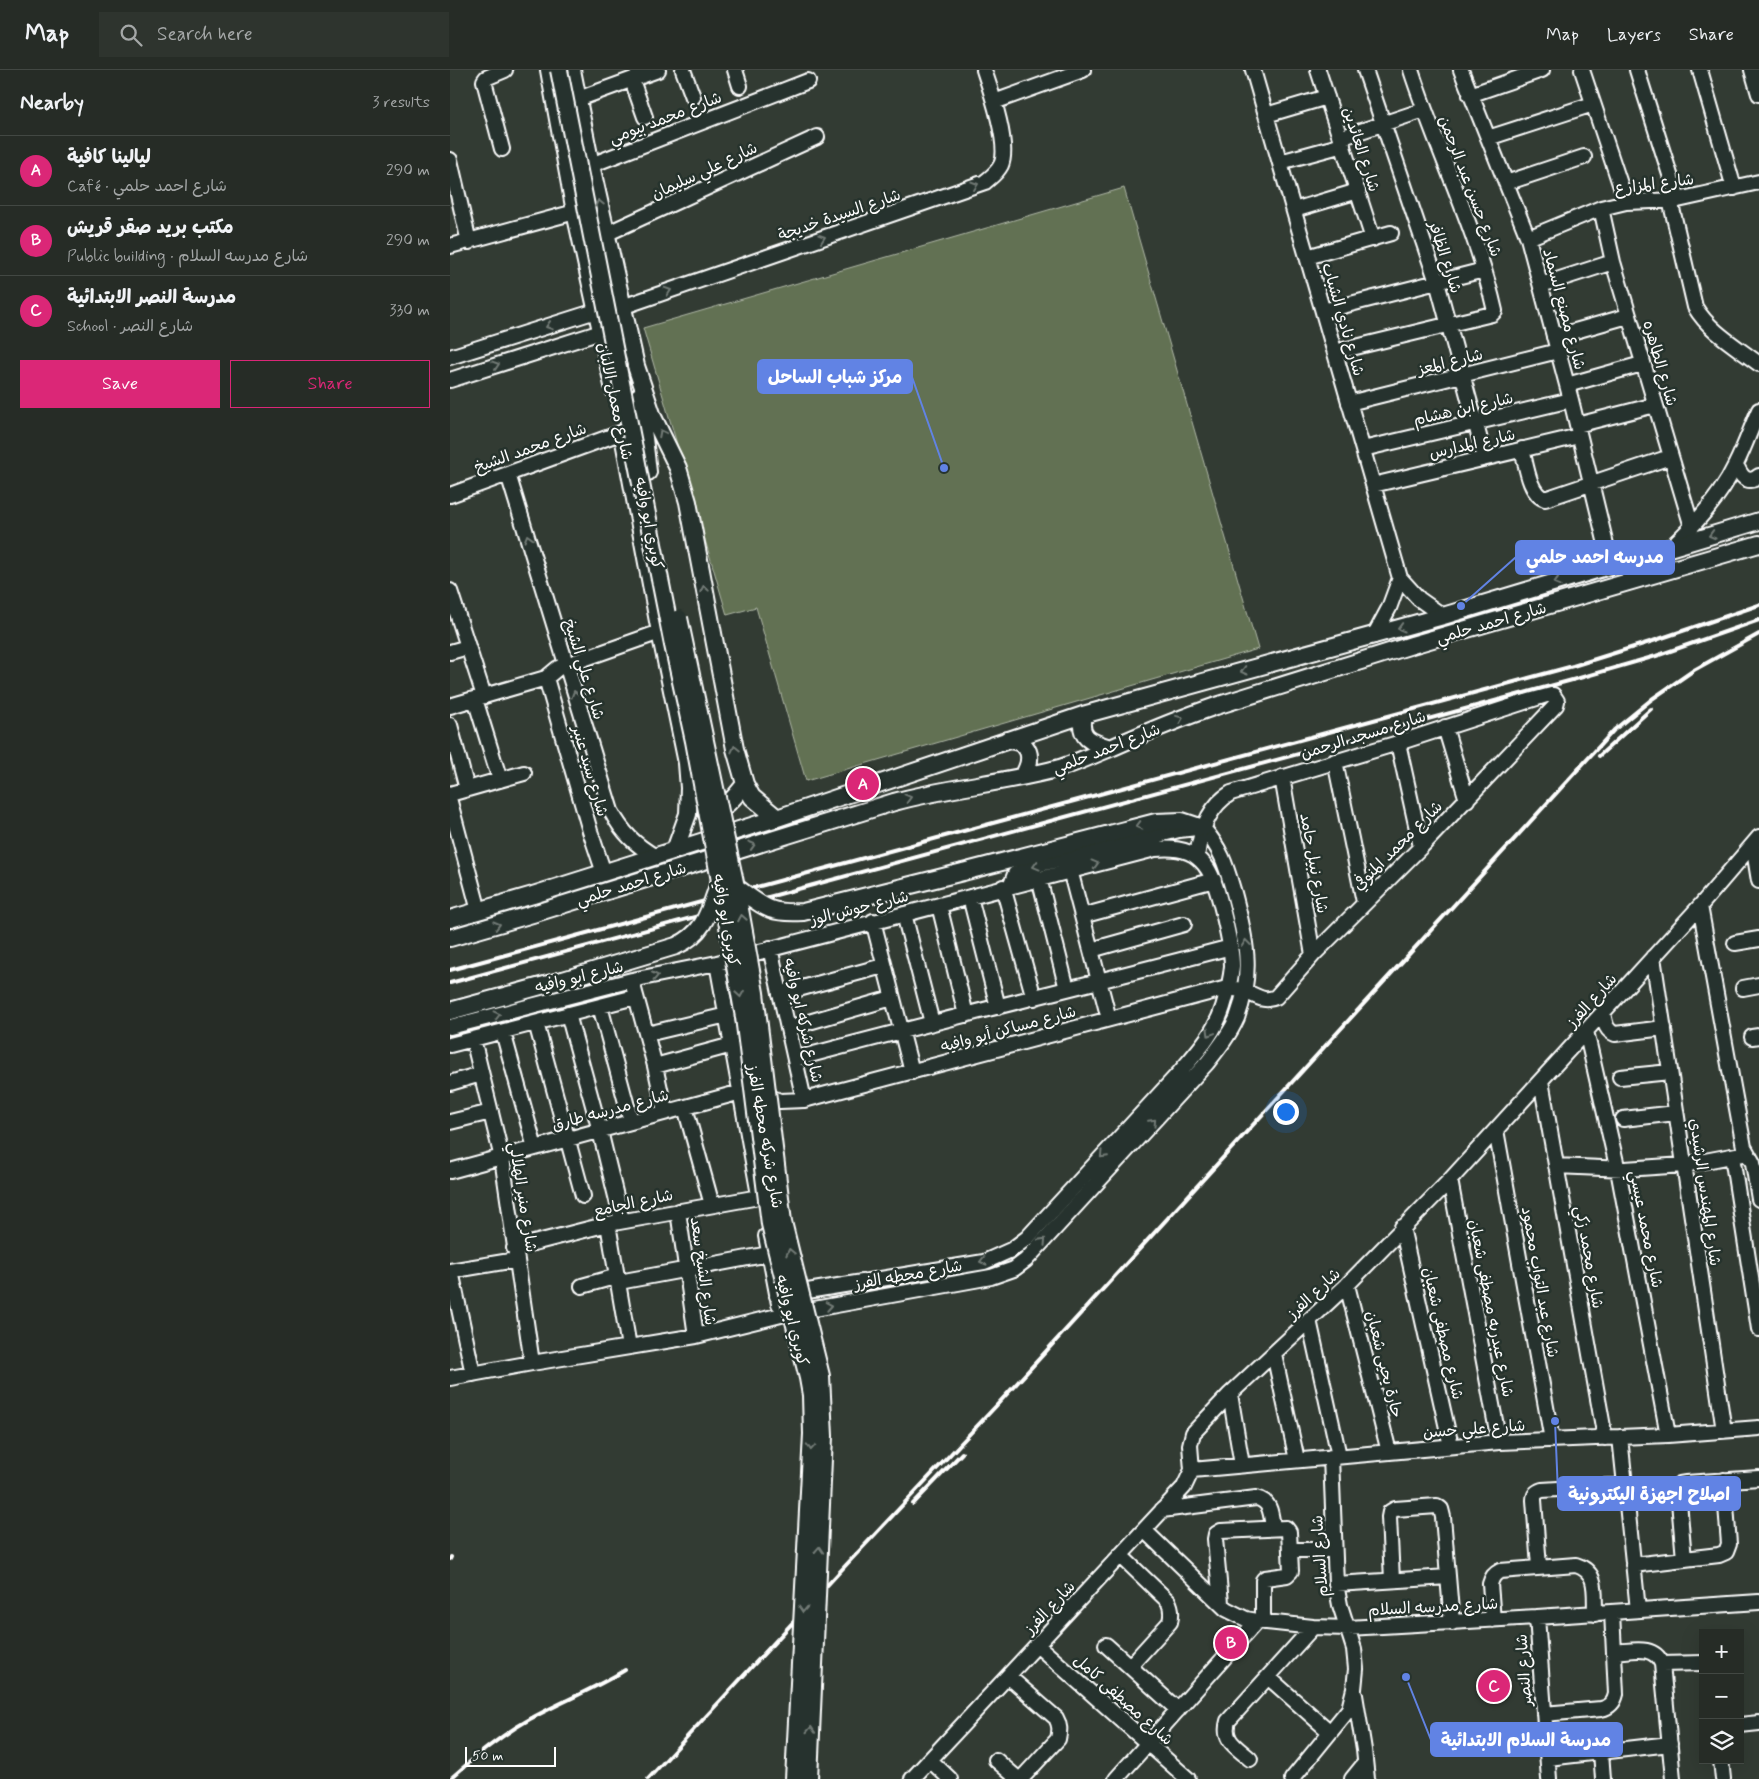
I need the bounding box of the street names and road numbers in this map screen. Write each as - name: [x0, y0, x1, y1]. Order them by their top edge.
- street label: شارع محمد بيومي: [606, 87, 726, 152]
- street label: شارع العائدين: [1337, 104, 1384, 195]
- street label: شارع حسن عبد الرحمن: [1433, 113, 1506, 260]
- street label: شارع علي سليمان: [648, 138, 762, 208]
- street label: شارع المزارع: [1613, 169, 1695, 200]
- street label: شارع السيدة خديجة: [775, 185, 904, 246]
- street label: شارع الظافر: [1422, 217, 1466, 296]
- street label: شارع مصنع السماد: [1537, 246, 1590, 372]
- street label: شارع نادي الشباب: [1316, 260, 1369, 379]
- street label: شارع الطاهره: [1637, 318, 1682, 409]
- street label: شارع معمل الالبان: [592, 341, 637, 462]
- street label: شارع المعز: [1413, 344, 1485, 381]
- street label: شارع ابن هشام: [1411, 388, 1516, 432]
- street label: شارع محمد الشيخ: [471, 418, 590, 478]
- street label: شارع المدارس: [1427, 424, 1518, 465]
- street label: كوبري ابو وافيه: [629, 475, 668, 571]
- street label: شارع احمد حلمي: [1434, 598, 1550, 652]
- street label: شارع علي الشيخ: [555, 616, 609, 723]
- street label: شارع مسجد الرحمن: [1298, 706, 1429, 764]
- street label: شارع احمد حلمي: [1050, 719, 1165, 782]
- street label: شارع سيد عنبر: [566, 722, 613, 819]
- street label: شارع محمد المنوفي: [1349, 797, 1448, 896]
- street label: شارع نبيل حامد: [1294, 812, 1333, 915]
- street label: شارع احمد حلمي: [574, 858, 690, 914]
- street label: كوبري ابو وافيه: [707, 872, 744, 968]
- street label: شارع حوش الوز: [806, 886, 911, 931]
- street label: شارع ابو وافيه: [533, 956, 626, 999]
- street label: شارع شركه ابو وافيه: [778, 956, 827, 1085]
- street label: شارع الفرز: [1561, 969, 1622, 1034]
- street label: شارع مساكن أبو وافيه: [938, 1001, 1078, 1058]
- street label: شارع شركه محطه الفرز: [741, 1061, 788, 1210]
- street label: شارع مدرسه طارق: [550, 1085, 671, 1136]
- street label: شارع المهندس الرشيدي: [1684, 1117, 1725, 1267]
- street label: شارع منير الهلالي: [500, 1141, 542, 1254]
- street label: شارع محمد عيسي: [1621, 1169, 1667, 1290]
- street label: شارع الجامع: [592, 1185, 675, 1222]
- street label: شارع محمد زكي: [1566, 1204, 1608, 1311]
- street label: شارع عبد التواب محمود: [1516, 1205, 1563, 1359]
- street label: شارع الشيخ سعد: [685, 1216, 721, 1327]
- street label: شارع عبدربه مصطفى شعبان: [1463, 1218, 1518, 1399]
- street label: شارع محطه الفرز: [851, 1256, 964, 1296]
- street label: شارع الفرز: [1281, 1264, 1345, 1326]
- street label: شارع مصطفى شعبان: [1417, 1265, 1468, 1402]
- street label: كوبري ابو وافيه: [770, 1273, 813, 1368]
- street label: حارة يحيى شعبان: [1360, 1309, 1407, 1420]
- street label: شارع علي حسن: [1422, 1415, 1526, 1447]
- street label: شارع السلام: [1307, 1514, 1335, 1597]
- street label: شارع الفرز: [1018, 1577, 1080, 1641]
- street label: شارع مدرسه السلام: [1367, 1594, 1499, 1622]
- street label: شارع النصر: [1512, 1633, 1538, 1709]
- street label: شارع مصطفى كامل: [1069, 1650, 1177, 1750]

